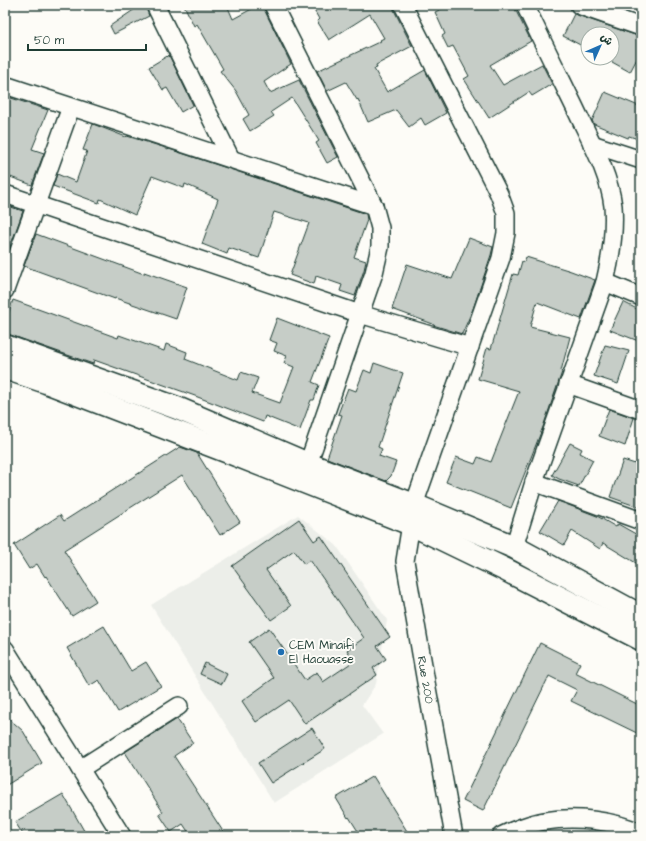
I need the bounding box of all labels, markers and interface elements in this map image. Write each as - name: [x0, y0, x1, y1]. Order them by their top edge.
- scale bar: [28, 26, 146, 52]
- north arrow: [580, 26, 620, 66]
- text: ش: [597, 30, 616, 49]
- text: 50 m: [34, 32, 65, 49]
- place label: CEM Minaifi El Haouasse: [289, 637, 354, 668]
- marker: CEM Minaifi El Haouasse: [276, 647, 286, 657]
- street label: Rue 200: [413, 655, 438, 706]

